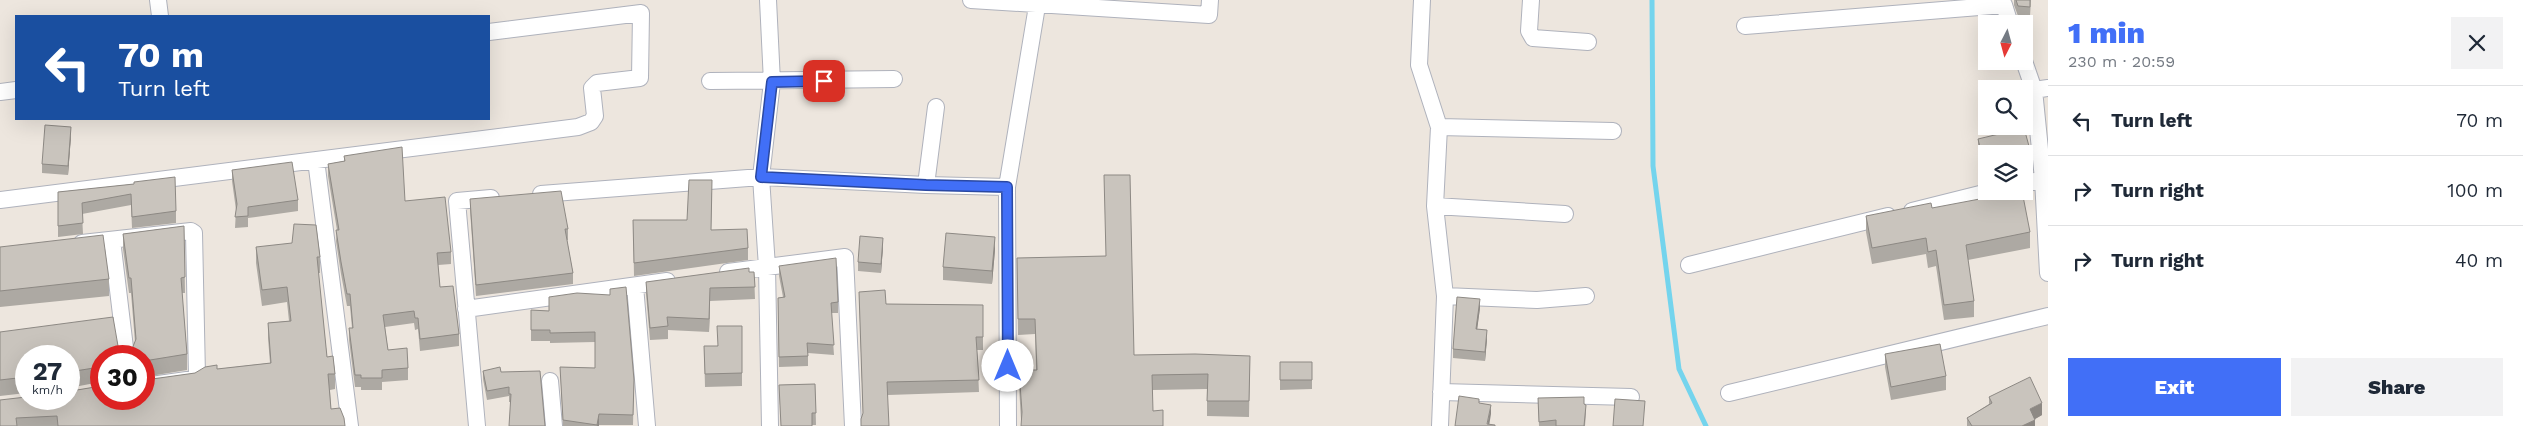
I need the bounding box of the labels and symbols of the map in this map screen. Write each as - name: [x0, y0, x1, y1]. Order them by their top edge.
- north arrow: [1978, 15, 2032, 70]
- pin: [803, 60, 845, 102]
- position arrow: [981, 339, 1033, 391]
- speed limit sign: 30: [90, 345, 155, 410]

